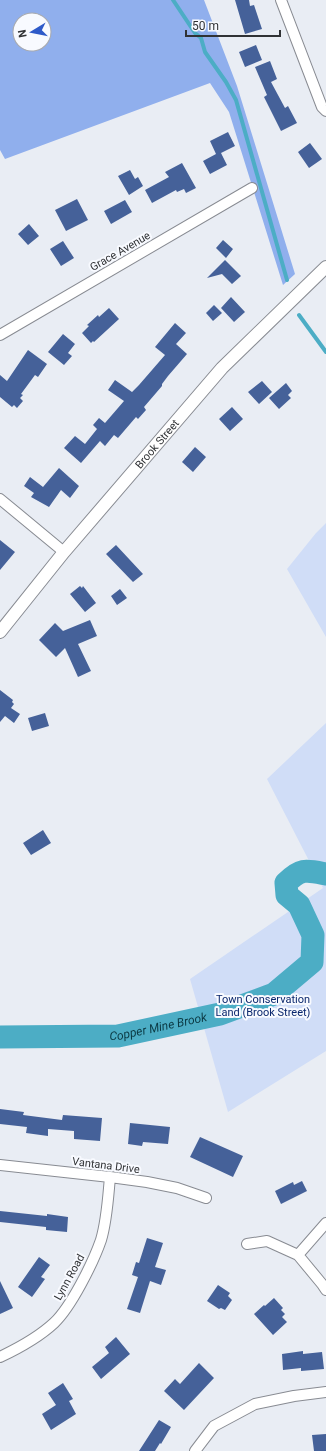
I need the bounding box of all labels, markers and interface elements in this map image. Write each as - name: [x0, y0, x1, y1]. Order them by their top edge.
- north arrow: [12, 12, 52, 52]
- scale bar: [186, 12, 280, 38]
- text: 50 m: [192, 19, 219, 33]
- text: N: [16, 28, 30, 39]
- street label: Grace Avenue: [88, 229, 153, 274]
- street label: Brook Street: [133, 417, 182, 471]
- park label: Town Conservation Land (Brook Street): [216, 993, 311, 1019]
- water label: Copper Mine Brook: [109, 1010, 209, 1043]
- street label: Vantana Drive: [71, 1155, 141, 1176]
- street label: Lynn Road: [52, 1252, 87, 1302]

